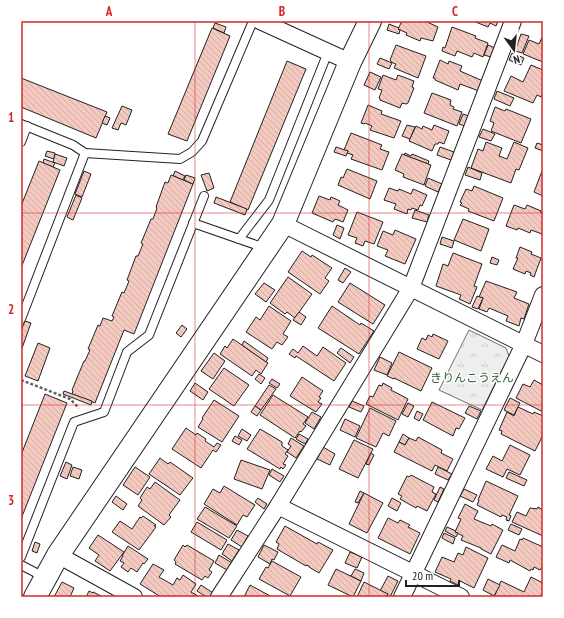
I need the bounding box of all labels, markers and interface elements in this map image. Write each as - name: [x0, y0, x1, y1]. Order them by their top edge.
- text: A: [105, 3, 113, 20]
- text: B: [279, 3, 285, 20]
- text: C: [452, 3, 458, 20]
- north arrow: [494, 30, 534, 70]
- text: N: [512, 52, 521, 67]
- text: 1: [8, 109, 14, 126]
- text: 2: [8, 301, 14, 318]
- park label: きりんこうえん: [430, 370, 514, 385]
- text: 3: [8, 492, 14, 509]
- scale bar: [406, 562, 459, 588]
- text: 20 m: [412, 568, 433, 583]

